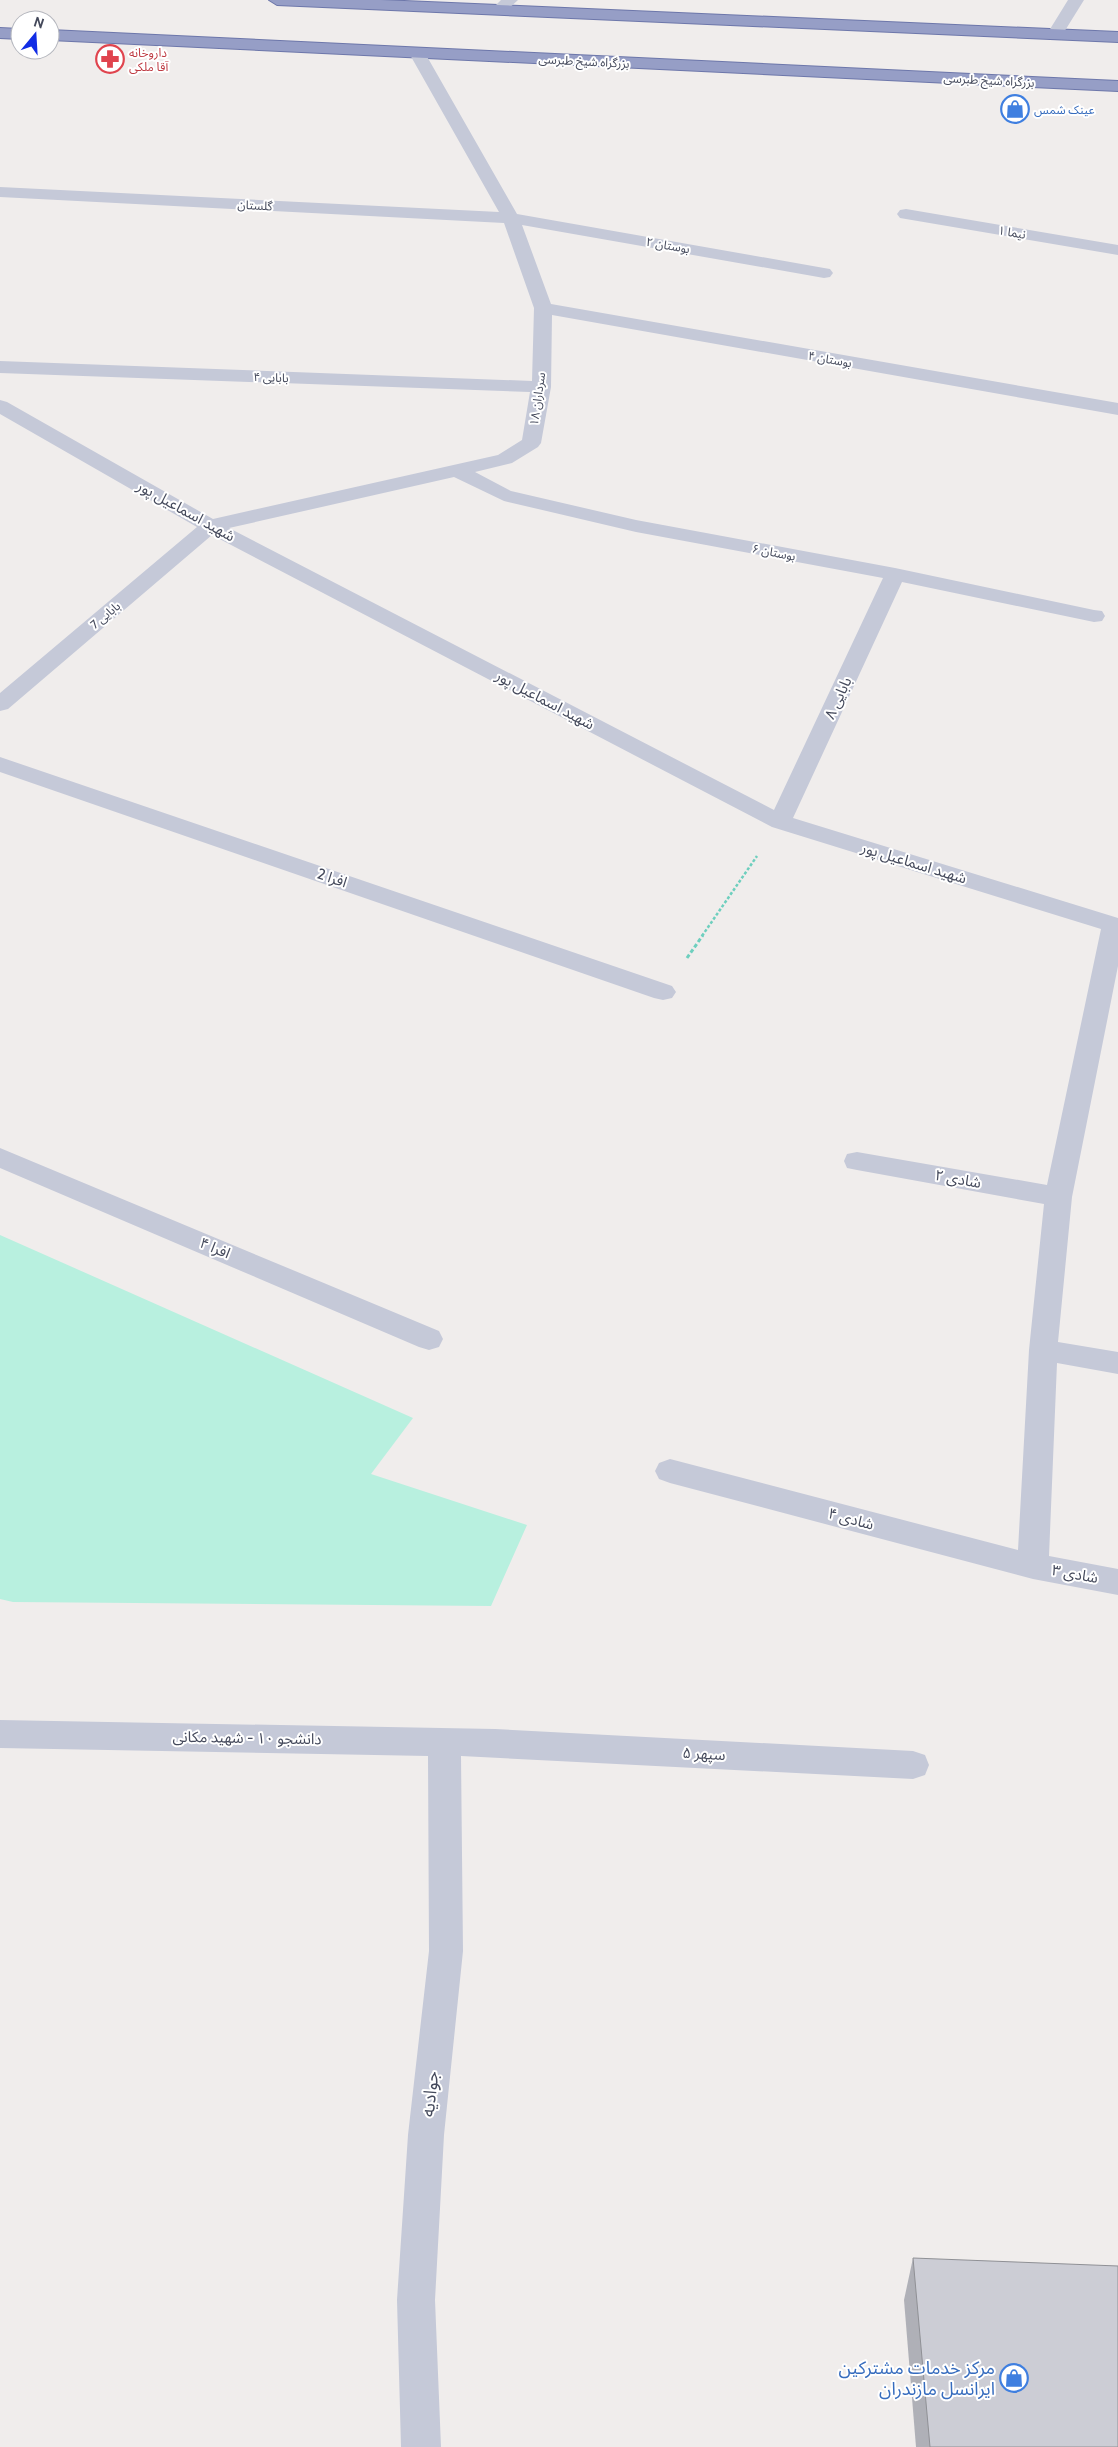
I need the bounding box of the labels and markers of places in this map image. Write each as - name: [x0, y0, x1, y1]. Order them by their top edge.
- pharmacy icon: داروخانه آقا ملکی: [95, 44, 125, 74]
- place label: داروخانه آقا ملکی: [129, 45, 169, 74]
- shop icon: عینک شمس: [1000, 94, 1030, 124]
- place label: عینک شمس: [1034, 102, 1095, 117]
- place label: مرکز خدمات مشترکین ایرانسل مازندران: [839, 2357, 995, 2400]
- shop icon: مرکز خدمات مشترکین ایرانسل مازندران: [999, 2363, 1029, 2393]

